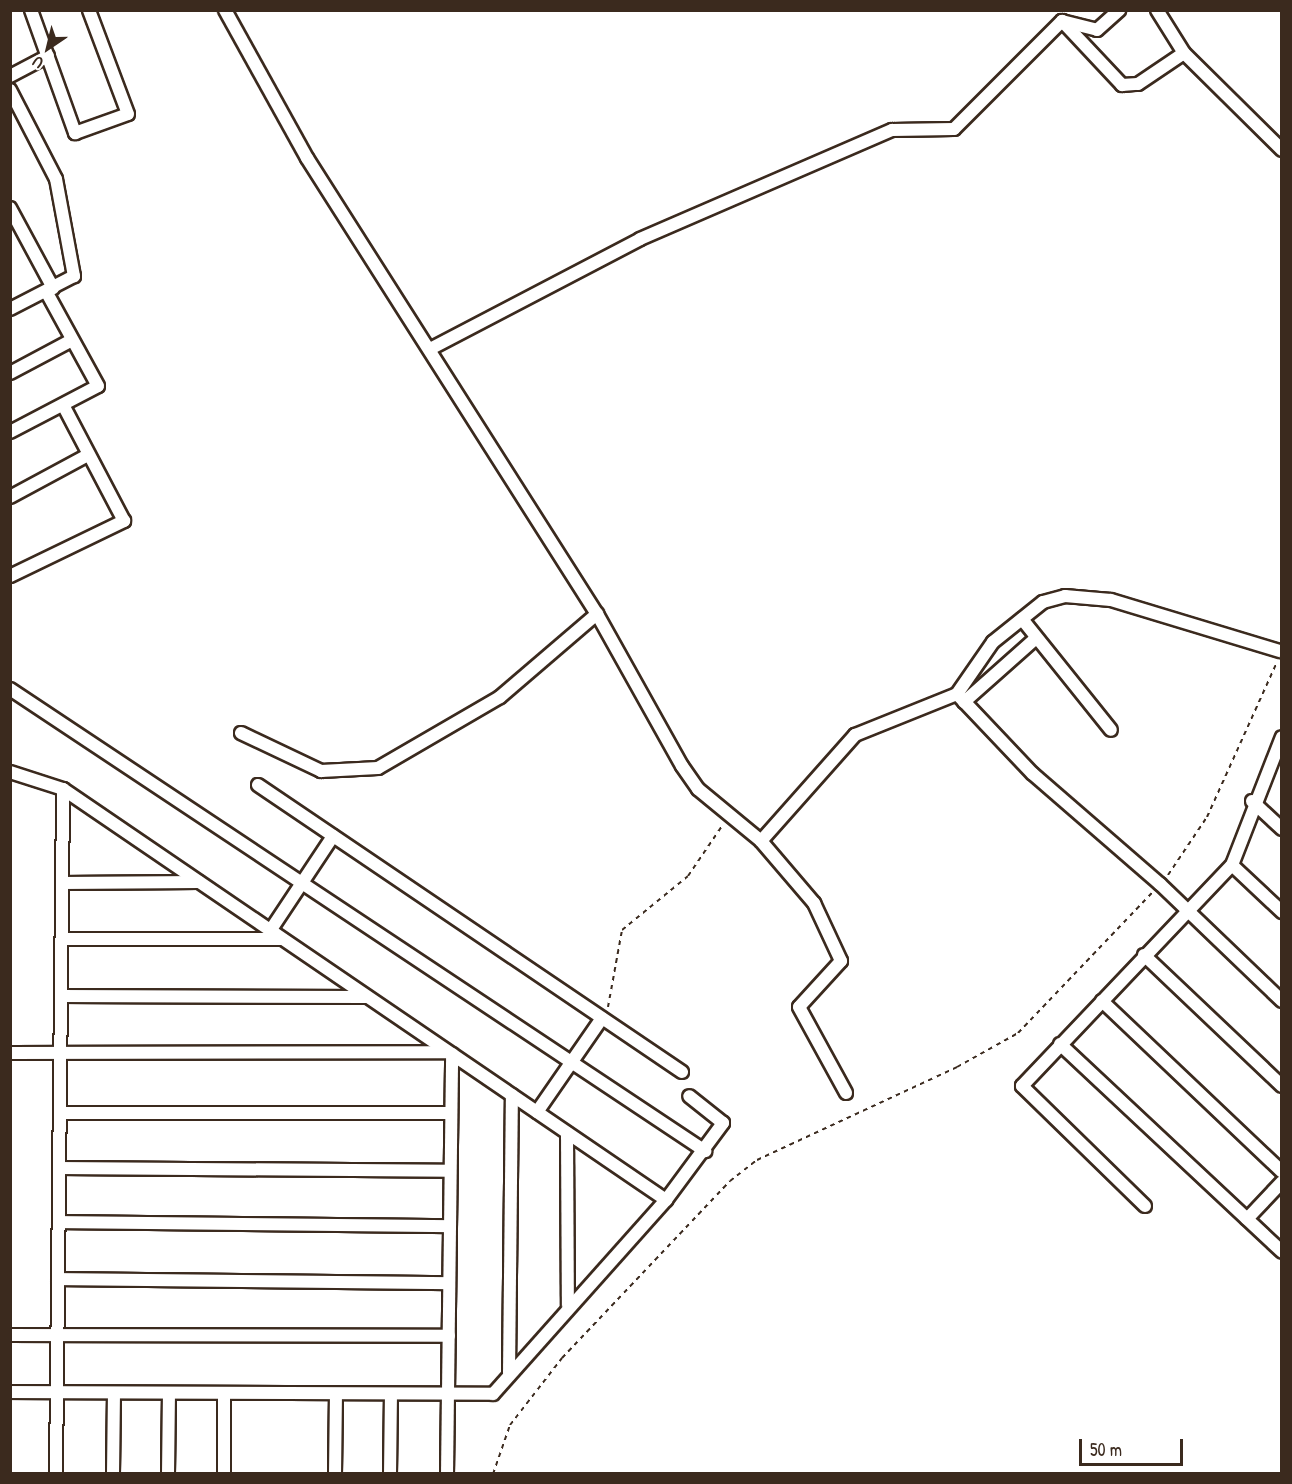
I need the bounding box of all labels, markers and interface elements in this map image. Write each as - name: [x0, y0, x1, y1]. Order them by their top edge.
- north arrow: [18, 18, 78, 78]
- text: U: [28, 51, 48, 74]
- scale bar: [1082, 1427, 1186, 1465]
- text: 50 m: [1090, 1437, 1122, 1462]

